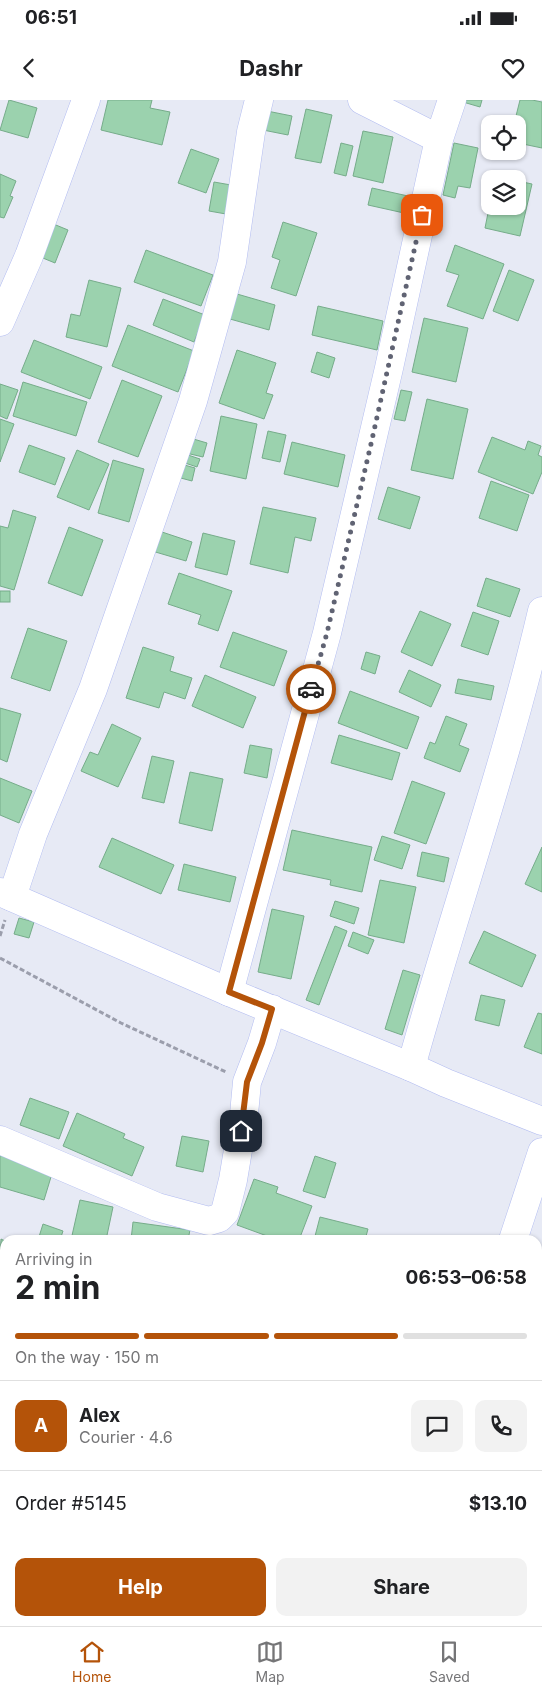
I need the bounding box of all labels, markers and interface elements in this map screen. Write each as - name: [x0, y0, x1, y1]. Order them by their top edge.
- text: 06:51: [25, 6, 77, 29]
- icon: back: [15, 54, 43, 82]
- icon: heart: [499, 54, 527, 82]
- text: Dashr: [239, 55, 303, 81]
- map controls: [481, 115, 526, 215]
- button: locate: [481, 115, 526, 160]
- button: layers: [481, 170, 526, 215]
- pin: [401, 194, 443, 236]
- icon: bag: [408, 201, 436, 229]
- courier: [286, 664, 336, 714]
- icon: car: [297, 675, 325, 703]
- pin: [220, 1110, 262, 1152]
- icon: home: [227, 1117, 255, 1145]
- text: Arriving in: [15, 1249, 92, 1269]
- text: 06:53–06:58: [406, 1266, 527, 1289]
- text: 2 min: [15, 1268, 101, 1307]
- text: On the way · 150 m: [15, 1347, 159, 1367]
- button: chat: [411, 1400, 463, 1452]
- button: phone: [475, 1400, 527, 1452]
- text: Alex: [79, 1404, 120, 1427]
- text: A: [34, 1414, 48, 1437]
- text: Courier · 4.6: [79, 1427, 173, 1447]
- text: Order #5145: [15, 1492, 127, 1515]
- text: $13.10: [469, 1492, 527, 1515]
- button: Help: [15, 1558, 266, 1616]
- button: Share: [276, 1558, 527, 1616]
- tab: Home: [72, 1638, 111, 1685]
- tab: Map: [256, 1638, 285, 1685]
- tab: Saved: [429, 1638, 470, 1685]

